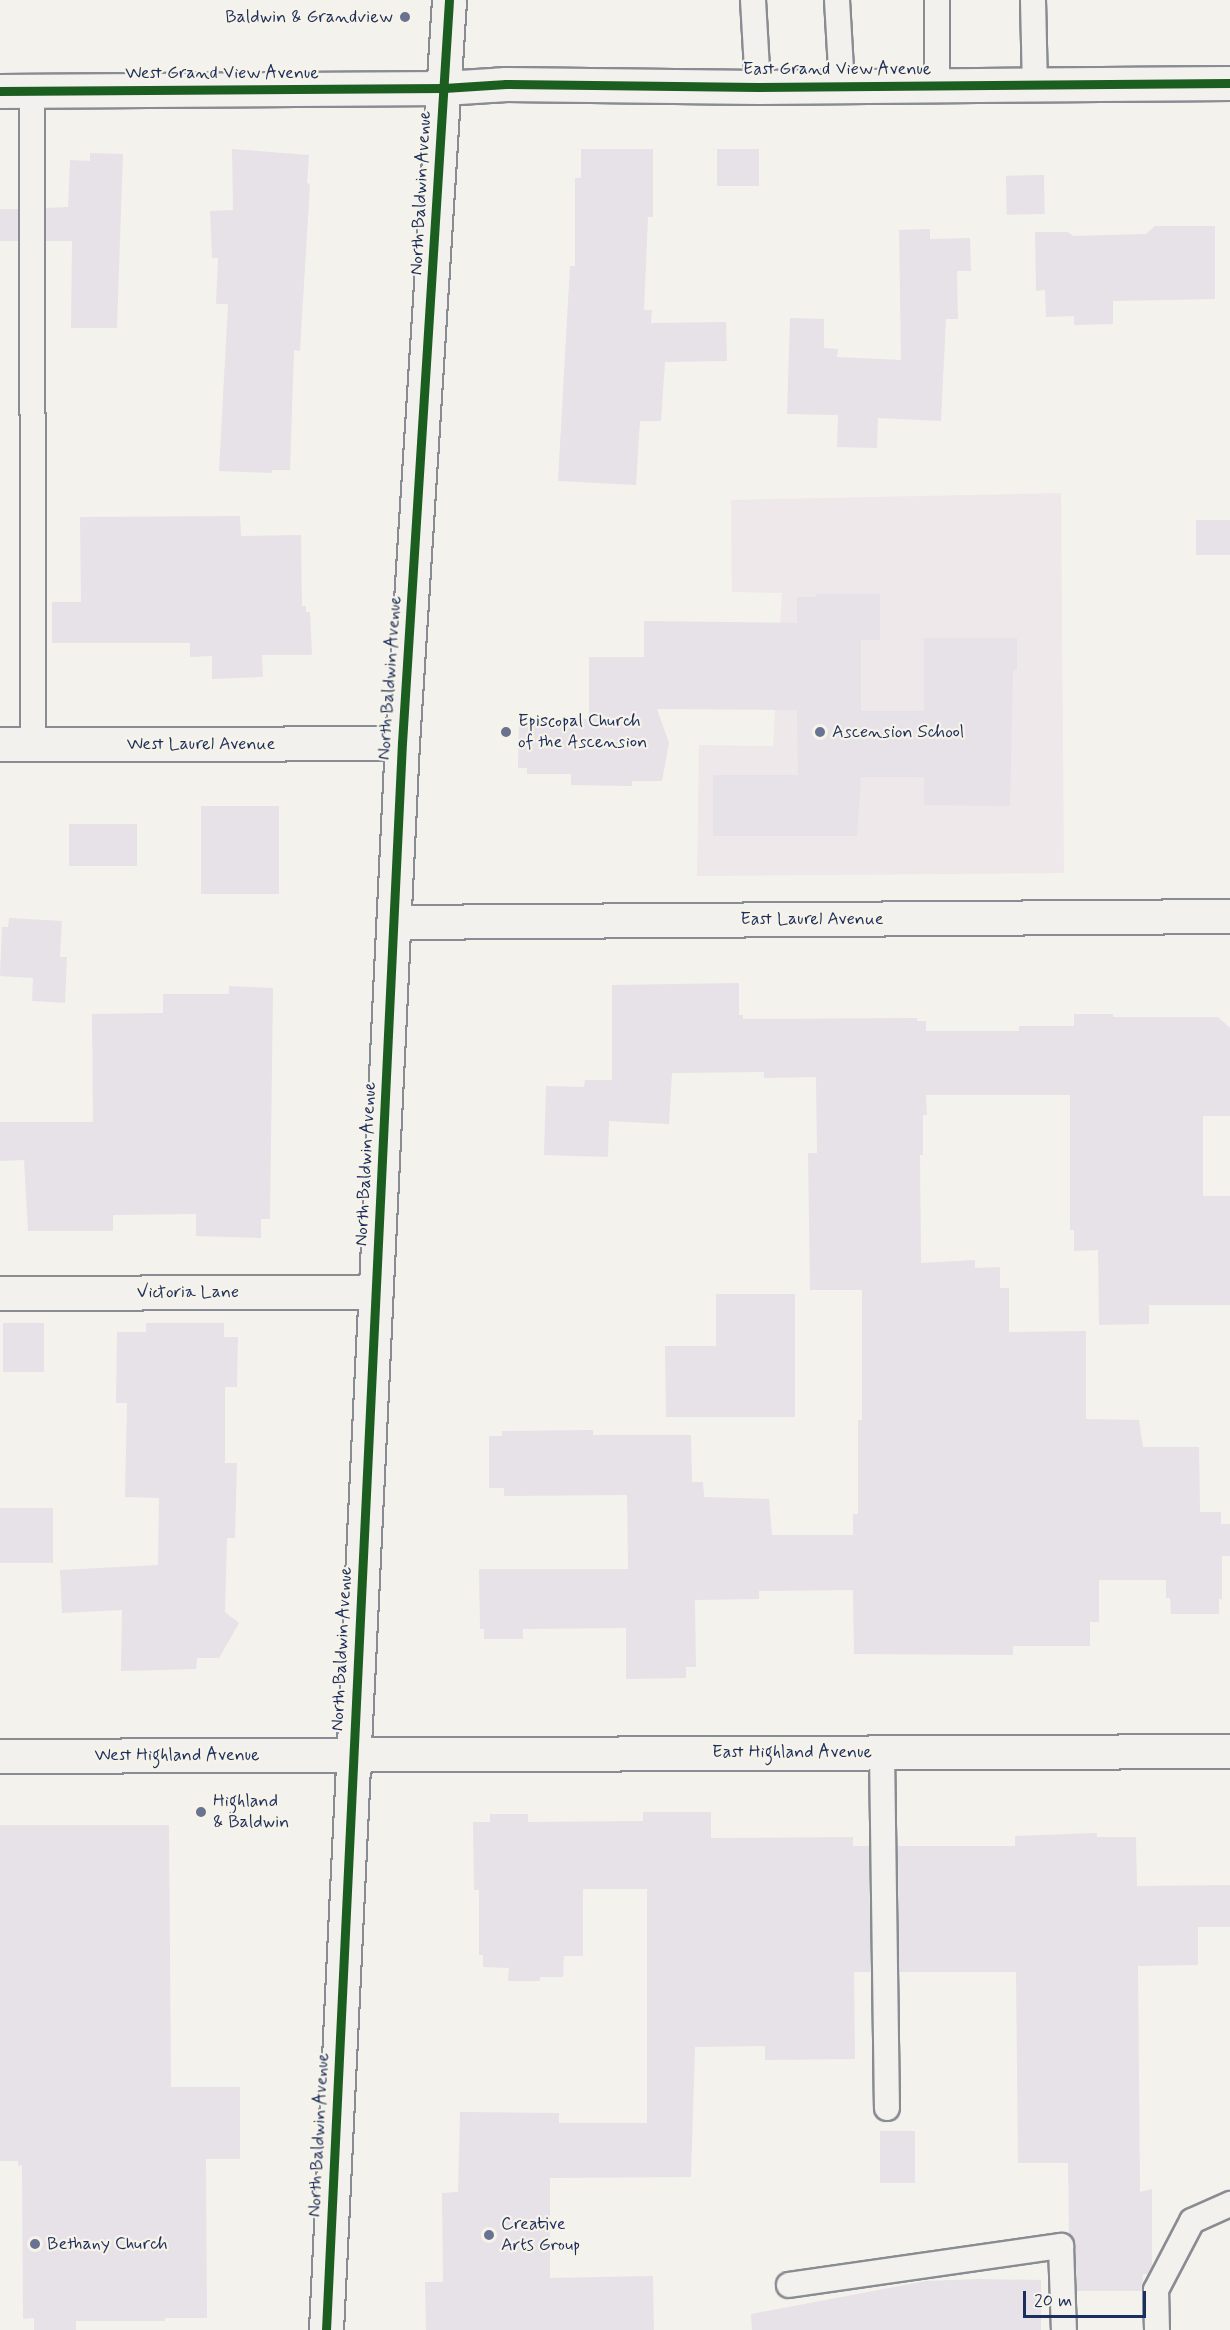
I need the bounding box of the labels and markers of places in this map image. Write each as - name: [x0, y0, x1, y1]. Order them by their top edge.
- place label: Baldwin & Grandview: [225, 6, 393, 28]
- marker: Baldwin & Grandview: [398, 10, 412, 24]
- place label: Episcopal Church of the Ascension: [518, 711, 648, 754]
- place label: Ascension School: [832, 721, 964, 743]
- marker: Episcopal Church of the Ascension: [499, 725, 513, 739]
- marker: Ascension School: [813, 725, 827, 739]
- place label: Highland & Baldwin: [213, 1791, 289, 1834]
- marker: Highland & Baldwin: [194, 1805, 208, 1819]
- place label: Creative Arts Group: [501, 2214, 580, 2256]
- marker: Creative Arts Group: [482, 2228, 496, 2242]
- place label: Bethany Church: [47, 2233, 172, 2255]
- marker: Bethany Church: [28, 2237, 42, 2251]

